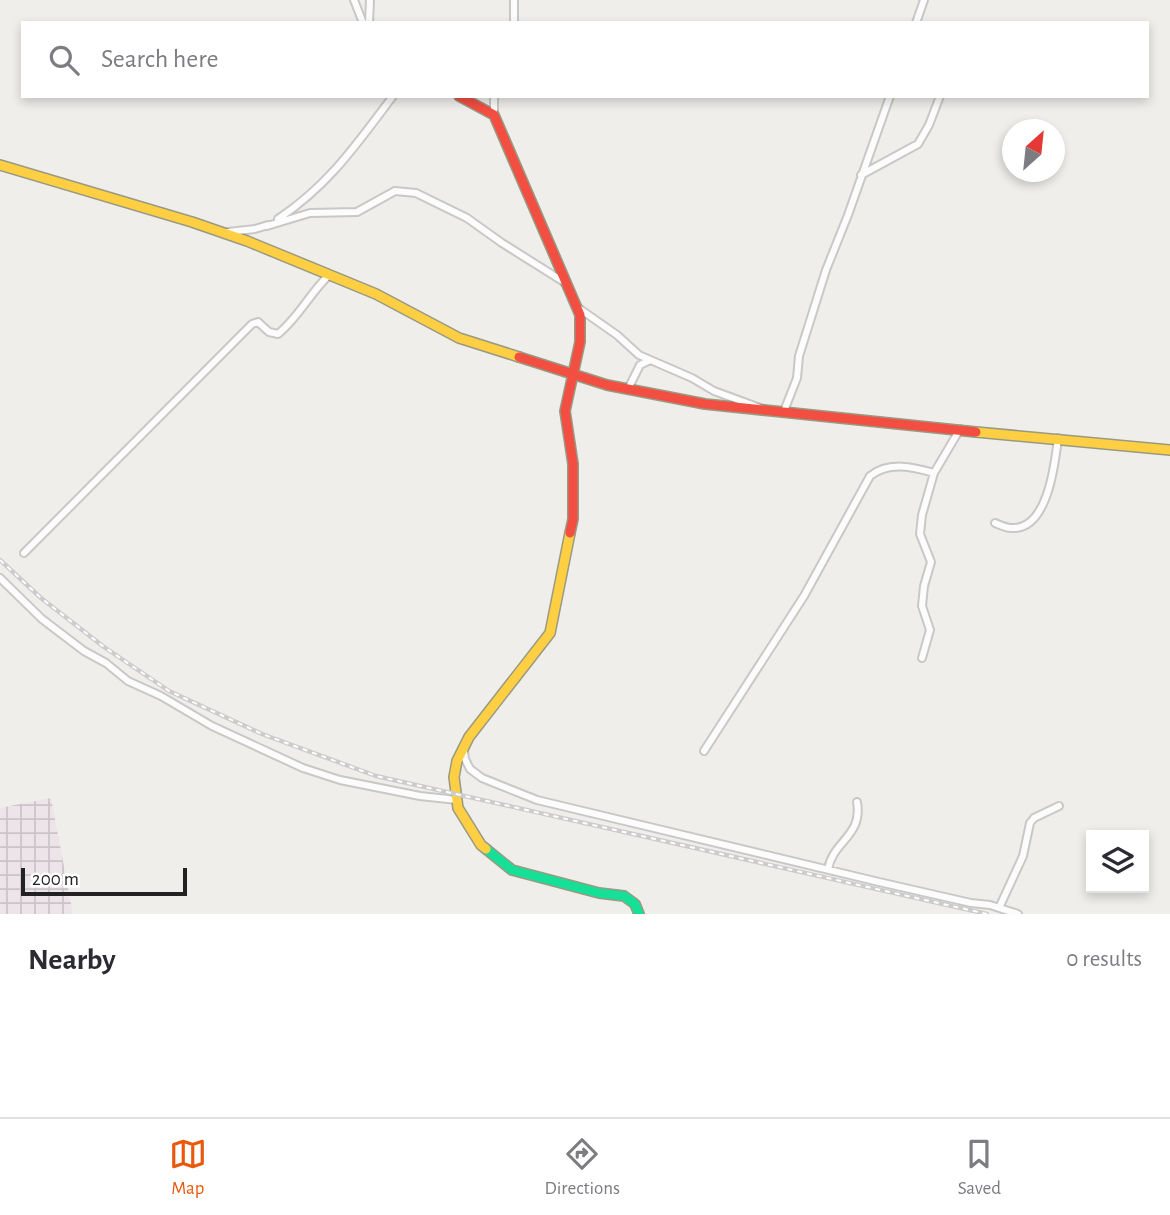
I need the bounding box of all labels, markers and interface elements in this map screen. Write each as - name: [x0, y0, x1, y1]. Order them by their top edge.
- search box: [21, 21, 1149, 98]
- icon: search: [45, 41, 83, 79]
- text: Search here: [101, 46, 219, 72]
- north arrow: [1002, 119, 1065, 182]
- map controls: [1086, 830, 1149, 893]
- button: layers: [1086, 830, 1149, 893]
- scale bar: [21, 865, 187, 897]
- text: 200 m: [32, 870, 79, 889]
- text: Nearby: [28, 945, 116, 975]
- text: 0 results: [1066, 948, 1142, 971]
- tab: Map: [169, 1135, 207, 1200]
- tab: Directions: [544, 1135, 620, 1200]
- tab: Saved: [958, 1135, 1001, 1200]

